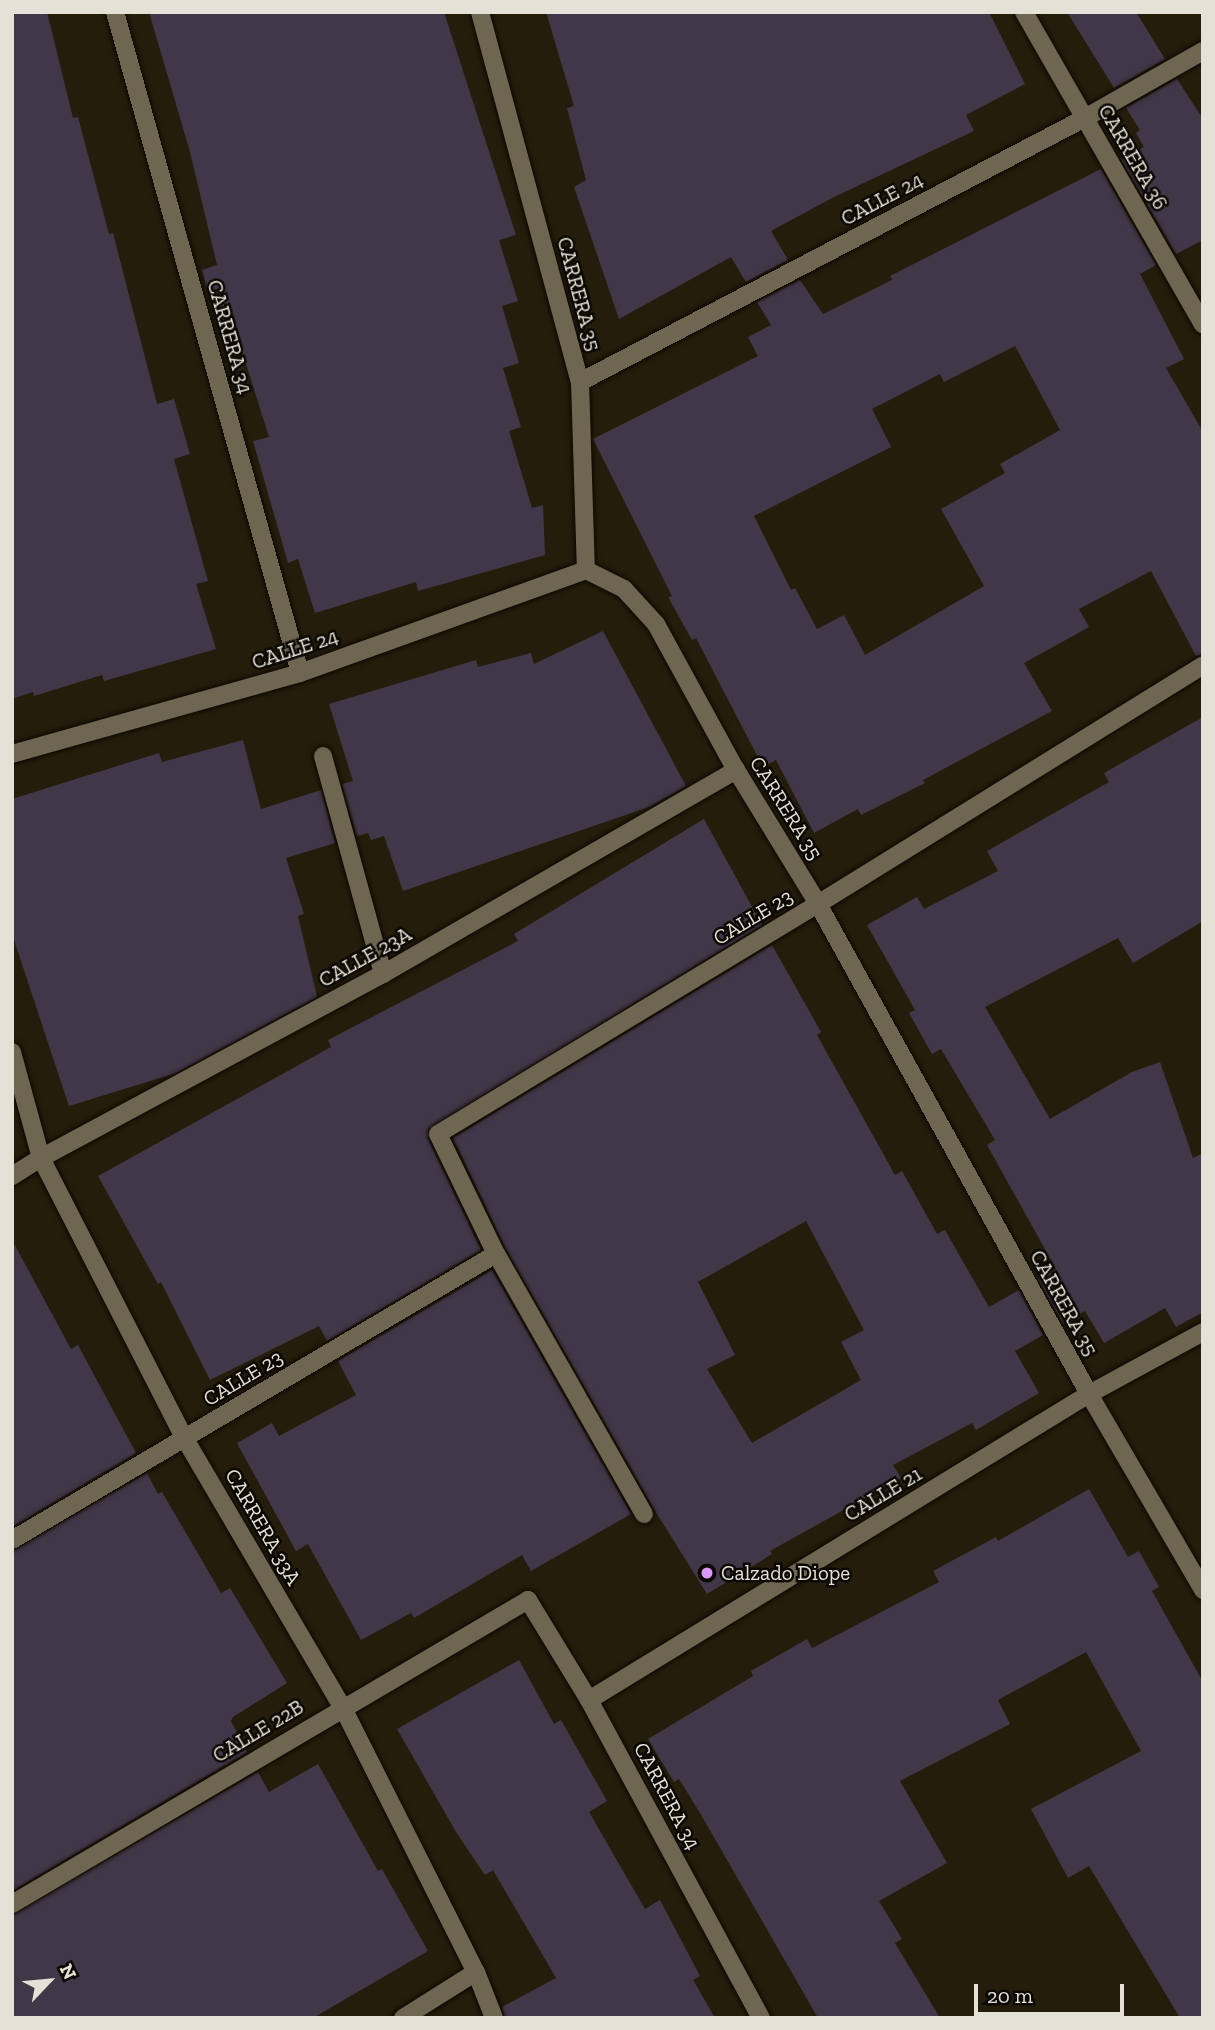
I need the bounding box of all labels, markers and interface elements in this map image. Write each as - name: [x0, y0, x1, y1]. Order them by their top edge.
- street label: CARRERA 36: [1093, 100, 1173, 214]
- street label: CALLE 24: [837, 167, 927, 231]
- street label: CARRERA 35: [552, 234, 606, 354]
- street label: CARRERA 34: [202, 277, 258, 397]
- street label: CALLE 24: [249, 623, 341, 675]
- street label: CARRERA 35: [744, 751, 828, 865]
- street label: CALLE 23: [709, 883, 797, 951]
- street label: CALLE 23A: [314, 921, 416, 993]
- street label: CARRERA 35: [1024, 1245, 1104, 1361]
- street label: CALLE 23: [199, 1344, 287, 1412]
- street label: CALLE 21: [840, 1461, 926, 1527]
- street label: CARRERA 33A: [219, 1464, 307, 1590]
- place label: Calzado Diope: [721, 1560, 850, 1586]
- marker: Calzado Diope: [699, 1565, 715, 1581]
- street label: CALLE 22B: [208, 1694, 308, 1768]
- street label: CARRERA 34: [628, 1738, 706, 1854]
- north arrow: [14, 1946, 84, 2016]
- text: N: [55, 1960, 82, 1983]
- scale bar: [977, 1970, 1128, 2014]
- text: 20 m: [987, 1983, 1033, 2008]

